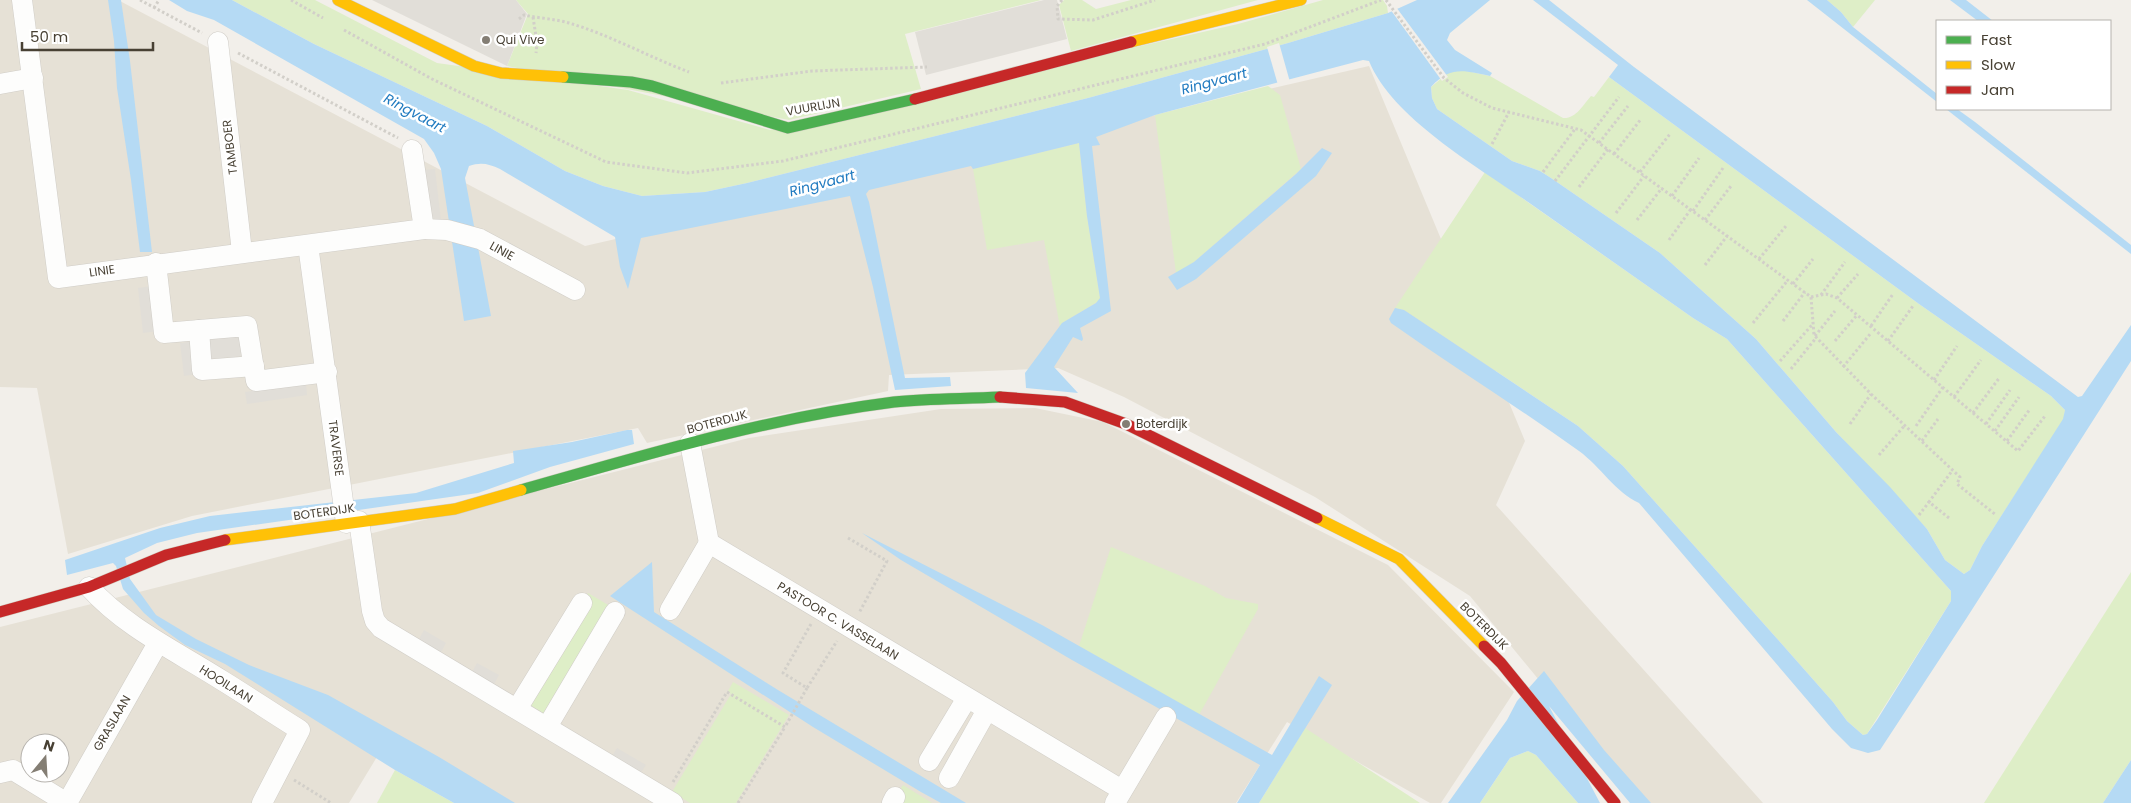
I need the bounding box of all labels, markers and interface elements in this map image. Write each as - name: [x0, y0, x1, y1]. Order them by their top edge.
- scale bar: [22, 20, 154, 52]
- legend: [1936, 20, 2111, 110]
- text: 50 m: [30, 26, 68, 47]
- text: Fast: [1981, 29, 2012, 50]
- place label: Qui Vive: [496, 31, 545, 48]
- marker: Qui Vive: [480, 34, 492, 46]
- text: Slow: [1981, 54, 2016, 75]
- water label: Ringvaart: [1179, 62, 1250, 99]
- text: Jam: [1981, 79, 2015, 100]
- water label: Ringvaart: [381, 88, 450, 138]
- street label: VUURLIJN: [785, 93, 841, 120]
- street label: TAMBOER: [218, 119, 241, 175]
- water label: Ringvaart: [787, 164, 858, 201]
- street label: LINIE: [487, 237, 518, 264]
- street label: LINIE: [88, 260, 116, 281]
- street label: BOTERDIJK: [685, 405, 749, 438]
- place label: Boterdijk: [1136, 415, 1188, 432]
- marker: Boterdijk: [1120, 418, 1132, 430]
- street label: TRAVERSE: [325, 419, 348, 477]
- street label: BOTERDIJK: [292, 499, 356, 524]
- street label: PASTOOR C. VASSELAAN: [774, 577, 902, 664]
- street label: BOTERDIJK: [1457, 598, 1512, 653]
- street label: HOOILAAN: [196, 660, 256, 707]
- street label: GRASLAAN: [89, 692, 134, 754]
- north arrow: [20, 733, 70, 783]
- text: N: [41, 734, 57, 757]

